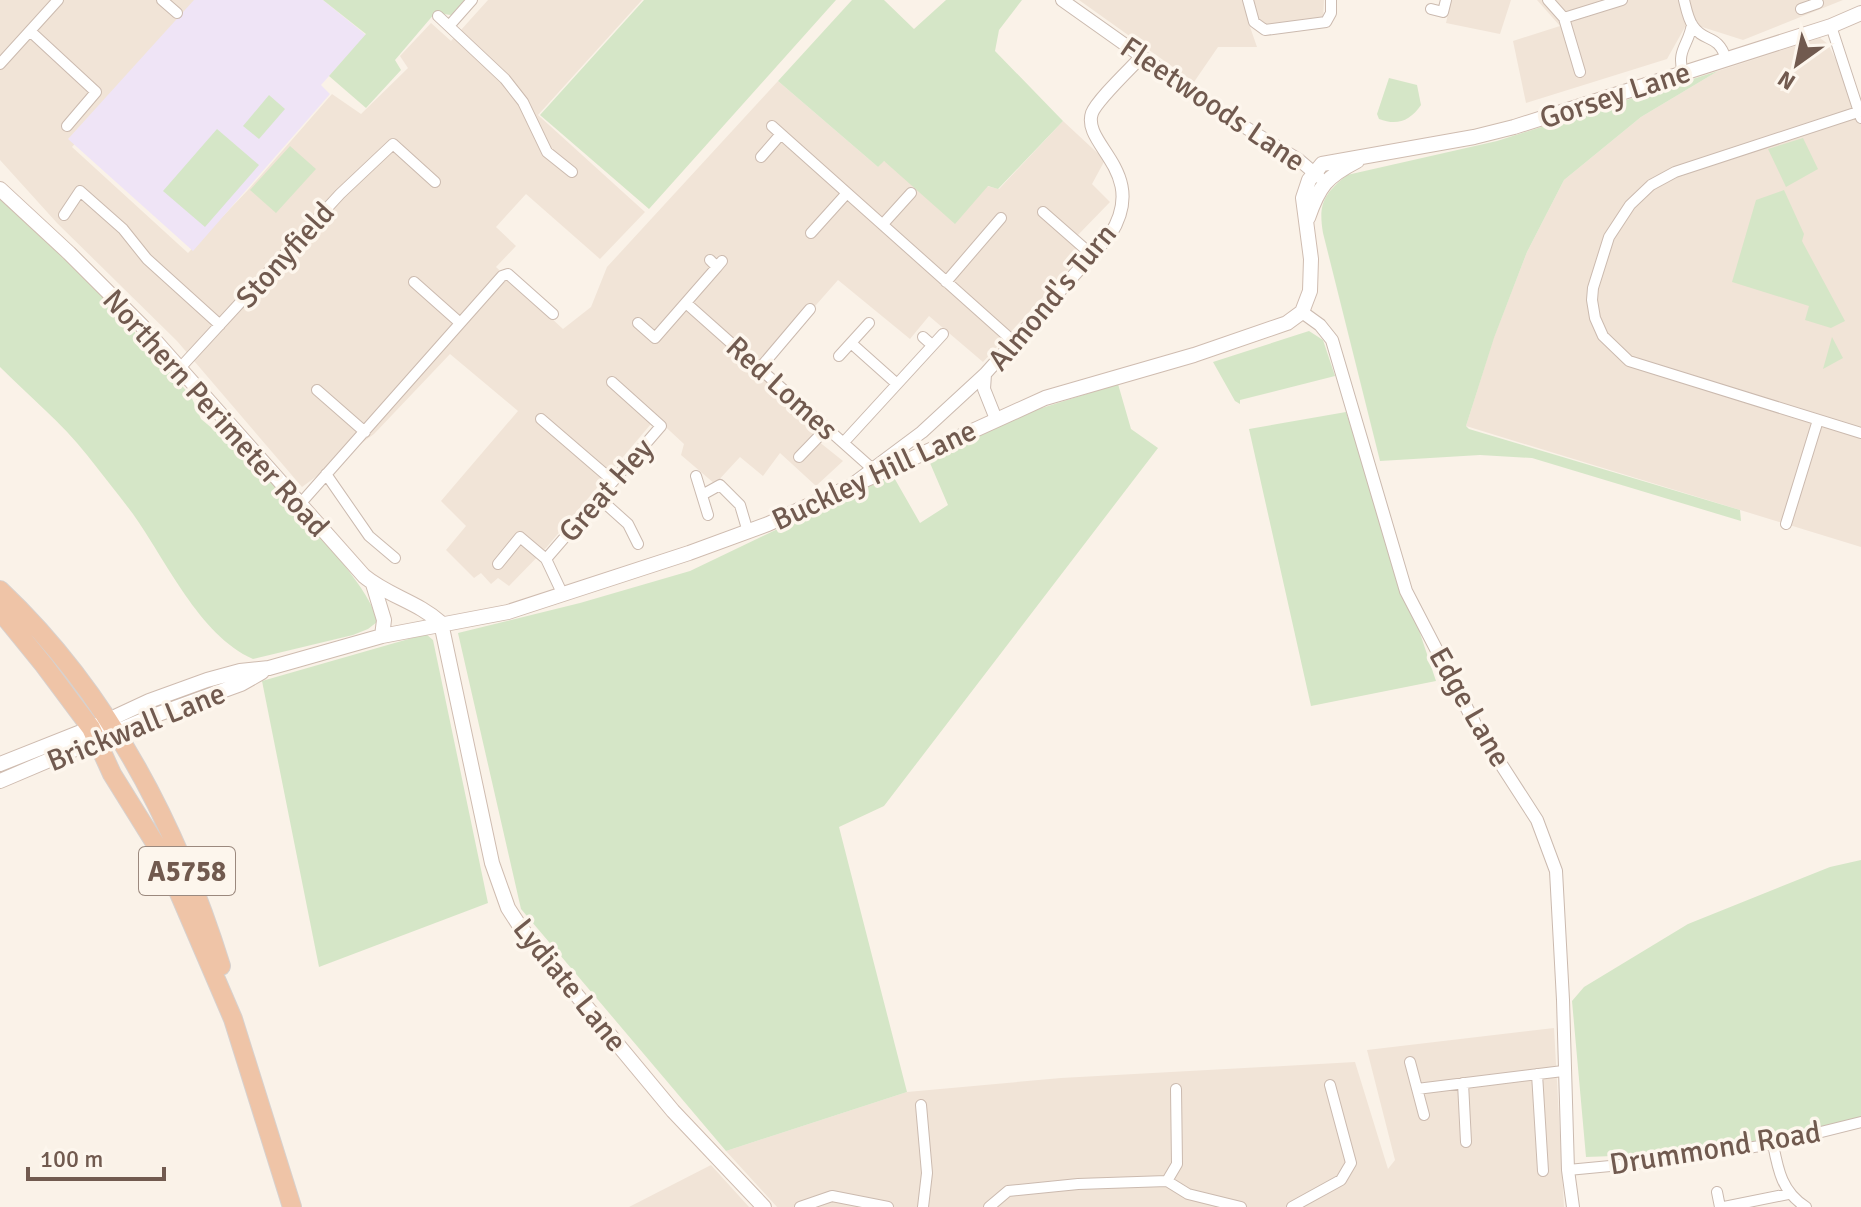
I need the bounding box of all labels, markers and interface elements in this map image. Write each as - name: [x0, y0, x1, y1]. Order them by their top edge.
- north arrow: [1757, 24, 1837, 104]
- street label: Fleetwoods Lane: [1113, 29, 1312, 180]
- street label: Gorsey Lane: [1535, 54, 1695, 137]
- text: N: [1773, 65, 1800, 96]
- street label: Stonyfield: [228, 195, 343, 316]
- street label: Almond's Turn: [980, 216, 1125, 378]
- street label: Northern Perimeter Road: [95, 282, 337, 545]
- street label: Red Lomes: [718, 329, 845, 448]
- street label: Buckley Hill Lane: [766, 412, 982, 539]
- street label: Great Hey: [551, 431, 662, 550]
- street label: Edge Lane: [1421, 641, 1519, 774]
- street label: Brickwall Lane: [42, 675, 231, 780]
- road number: A5758: [139, 847, 235, 895]
- street label: Lydiate Lane: [505, 911, 635, 1059]
- street label: Drummond Road: [1607, 1114, 1823, 1183]
- scale bar: [28, 1131, 164, 1181]
- text: 100 m: [40, 1144, 103, 1174]

